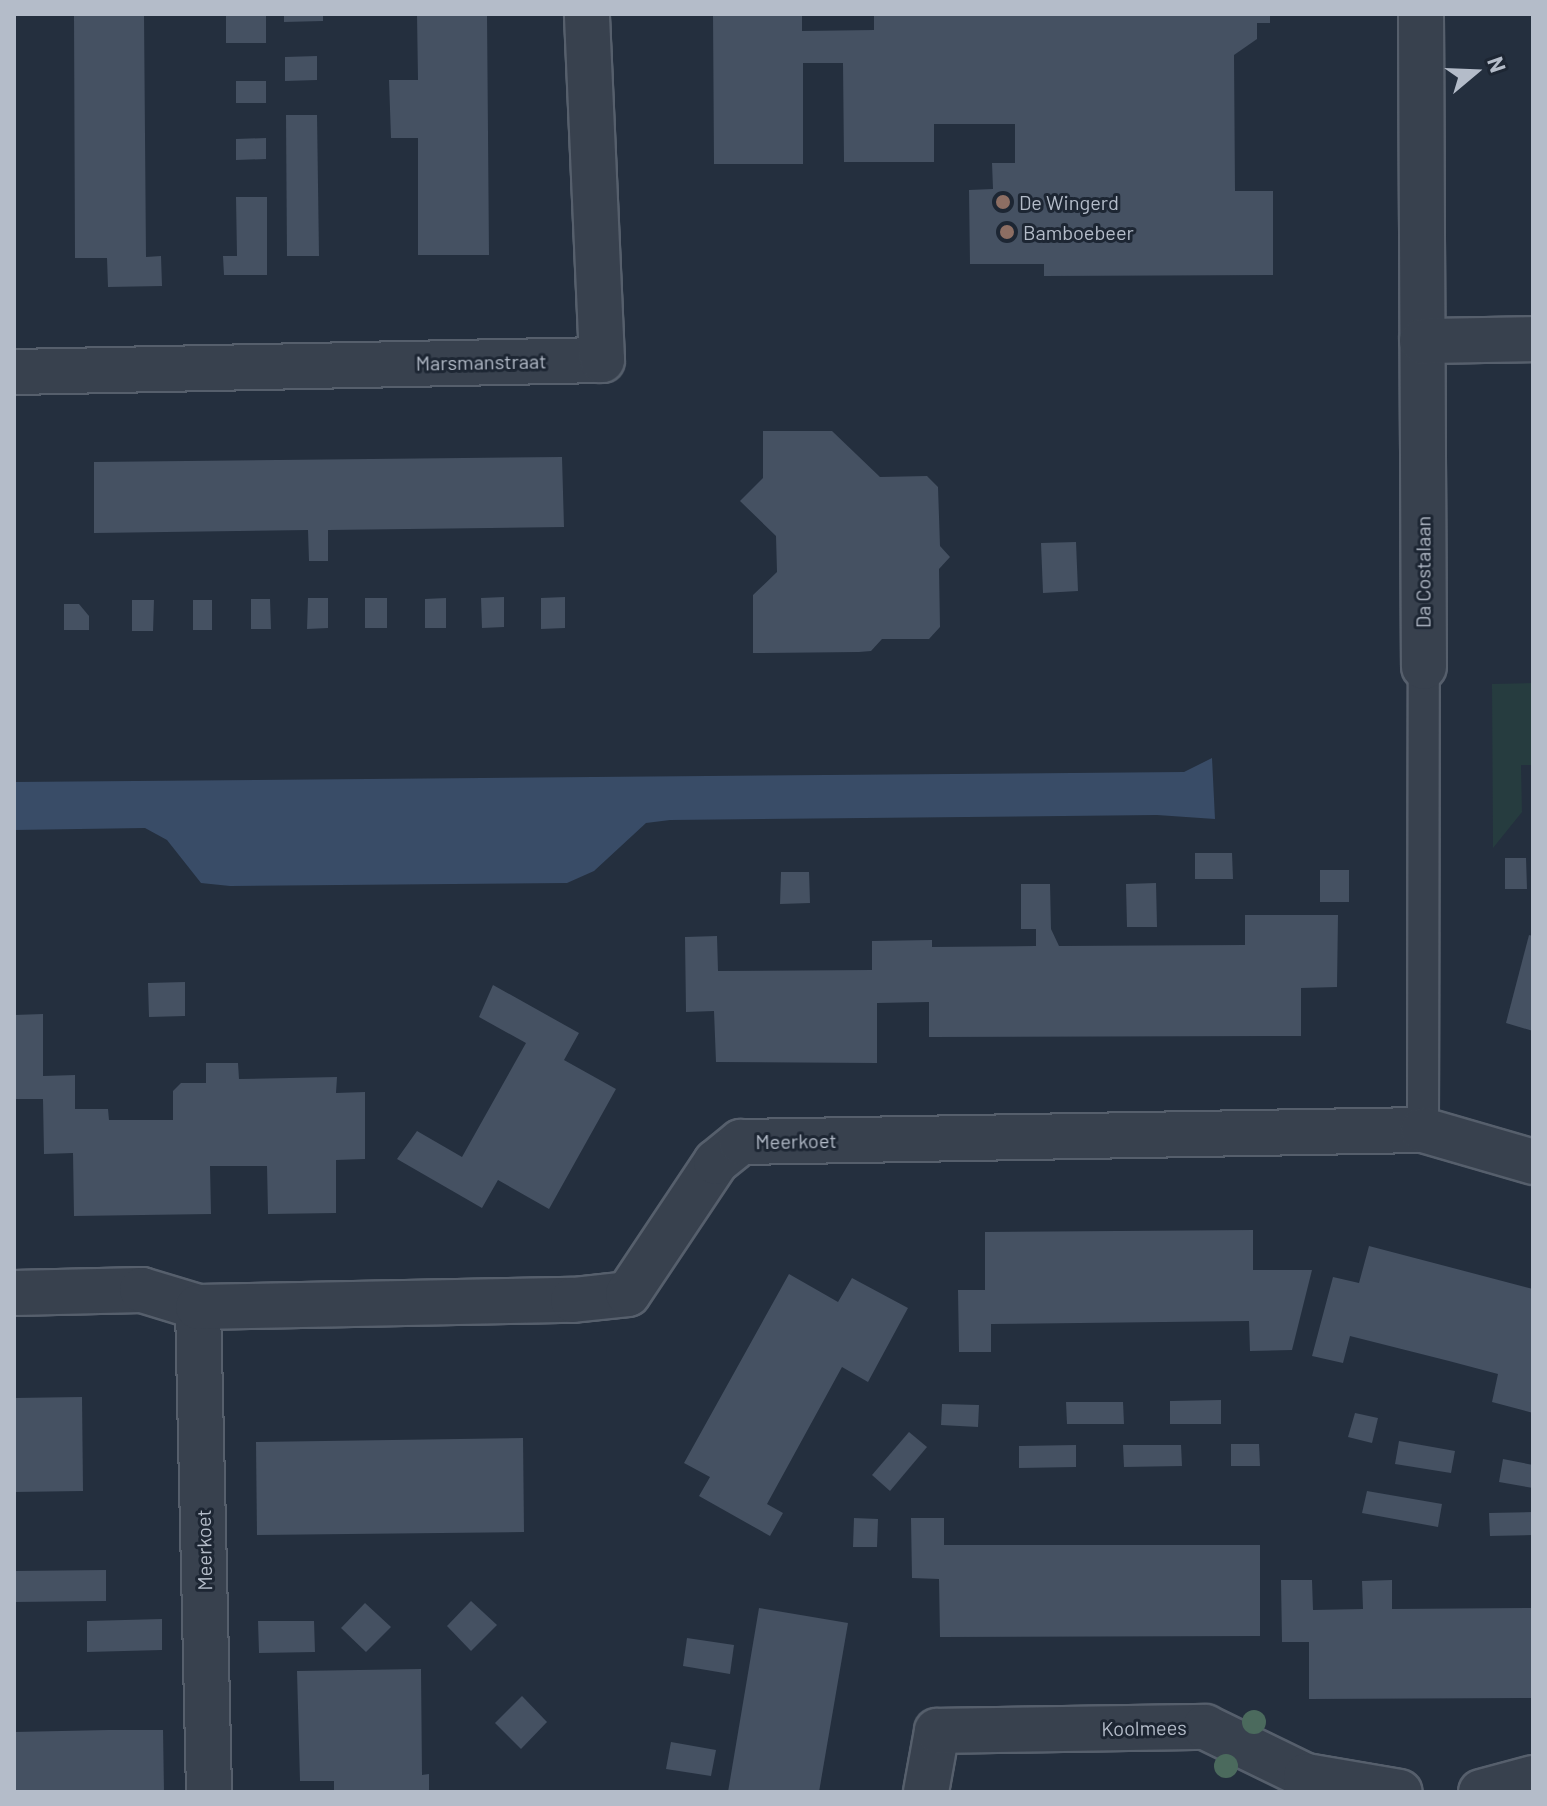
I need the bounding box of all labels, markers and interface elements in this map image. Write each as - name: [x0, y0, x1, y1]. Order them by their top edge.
- north arrow: [1435, 32, 1515, 112]
- text: N: [1483, 53, 1512, 75]
- place label: De Wingerd: [1019, 190, 1119, 214]
- marker: De Wingerd: [994, 193, 1012, 211]
- place label: Bamboebeer: [1023, 220, 1134, 244]
- marker: Bamboebeer: [998, 223, 1016, 241]
- street label: Marsmanstraat: [415, 349, 547, 375]
- street label: Da Costalaan: [1411, 516, 1435, 628]
- street label: Meerkoet: [755, 1128, 837, 1154]
- street label: Meerkoet: [191, 1509, 217, 1591]
- street label: Koolmees: [1101, 1715, 1187, 1741]

